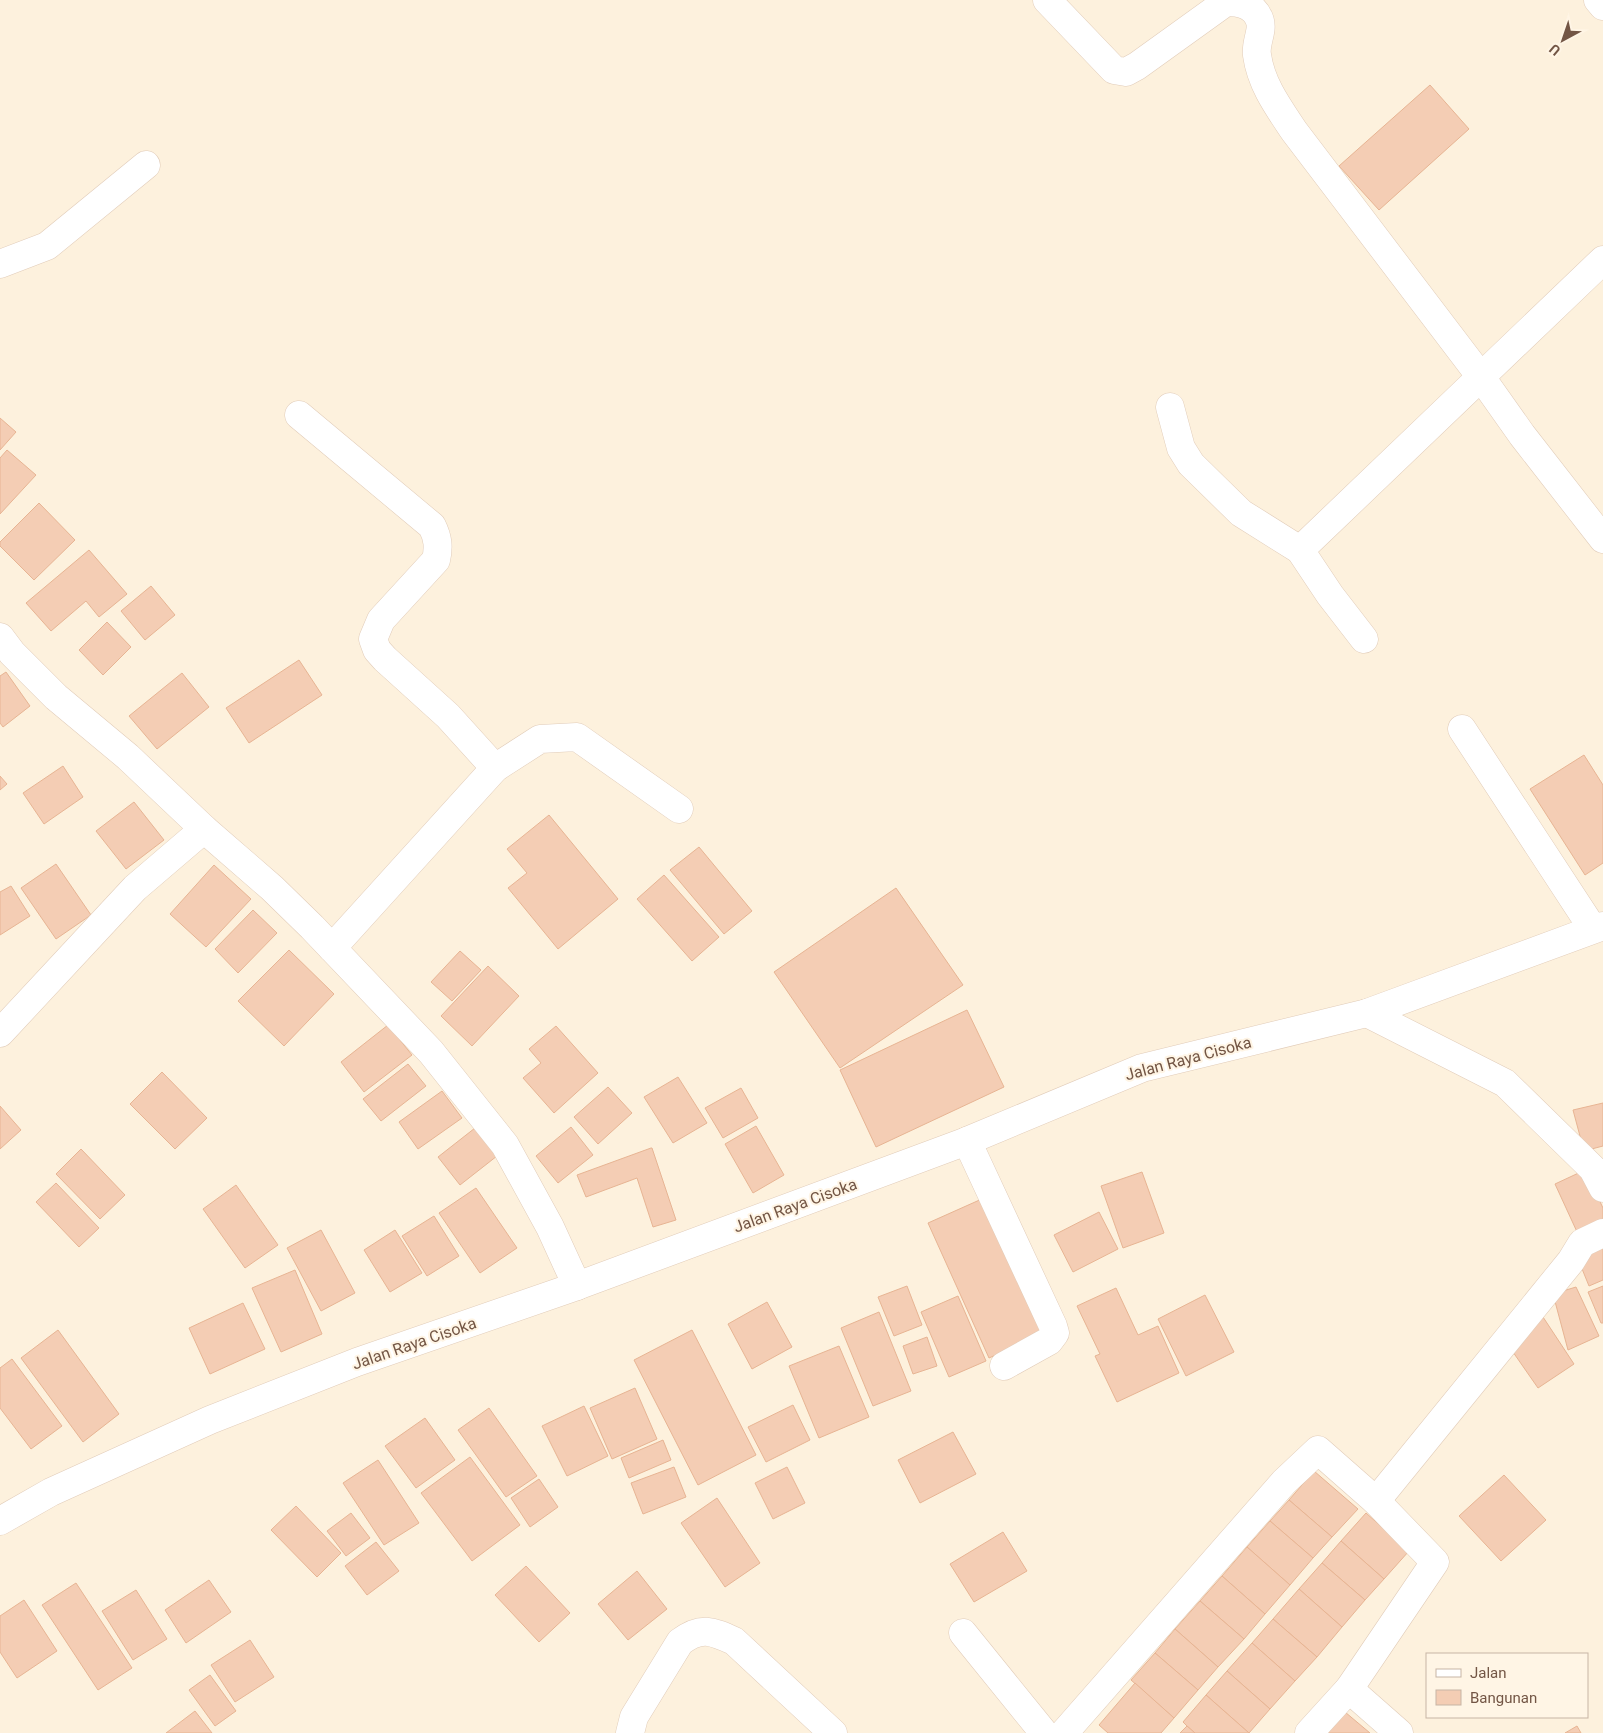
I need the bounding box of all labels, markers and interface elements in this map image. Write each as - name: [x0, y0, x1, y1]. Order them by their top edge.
- north arrow: [1538, 15, 1588, 65]
- text: U: [1546, 41, 1563, 59]
- street label: Jalan Raya Cisoka: [1123, 1032, 1253, 1084]
- street label: Jalan Raya Cisoka: [731, 1174, 860, 1237]
- street label: Jalan Raya Cisoka: [350, 1313, 479, 1374]
- legend: [1426, 1653, 1588, 1718]
- text: Jalan: [1470, 1664, 1507, 1682]
- text: Bangunan: [1470, 1689, 1537, 1707]

